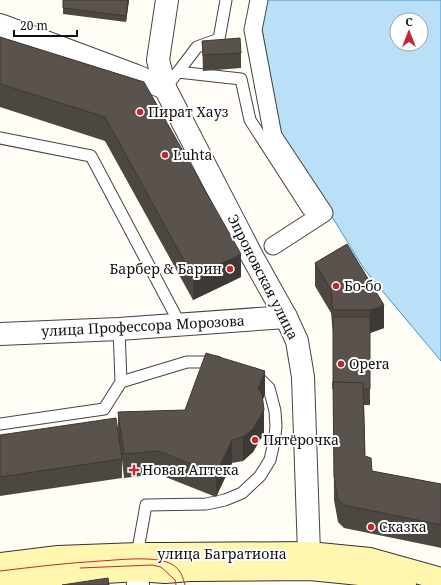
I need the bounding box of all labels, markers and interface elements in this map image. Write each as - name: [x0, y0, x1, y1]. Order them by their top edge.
- scale bar: [14, 12, 77, 38]
- north arrow: [389, 12, 429, 52]
- text: С: [405, 14, 413, 29]
- text: 20 m: [20, 17, 48, 34]
- place label: Пират Хауз: [148, 102, 229, 121]
- marker: Пират Хауз: [135, 107, 145, 117]
- place label: Luhta: [173, 145, 212, 164]
- marker: Luhta: [160, 150, 170, 160]
- street label: Эпроновская улица: [224, 211, 303, 343]
- place label: Барбер & Барин: [110, 259, 222, 278]
- marker: Барбер & Барин: [225, 264, 235, 274]
- place label: Бо-бо: [344, 276, 382, 295]
- marker: Бо-бо: [331, 281, 341, 291]
- street label: улица Профессора Морозова: [41, 311, 245, 340]
- place label: Opera: [349, 354, 390, 373]
- marker: Opera: [336, 359, 346, 369]
- place label: Пятёрочка: [263, 430, 339, 449]
- marker: Пятёрочка: [250, 435, 260, 445]
- place label: Новая Аптека: [142, 460, 239, 479]
- marker: Новая Аптека: [129, 465, 139, 475]
- place label: Сказка: [379, 517, 427, 536]
- marker: Сказка: [366, 522, 376, 532]
- street label: улица Багратиона: [157, 544, 287, 563]

